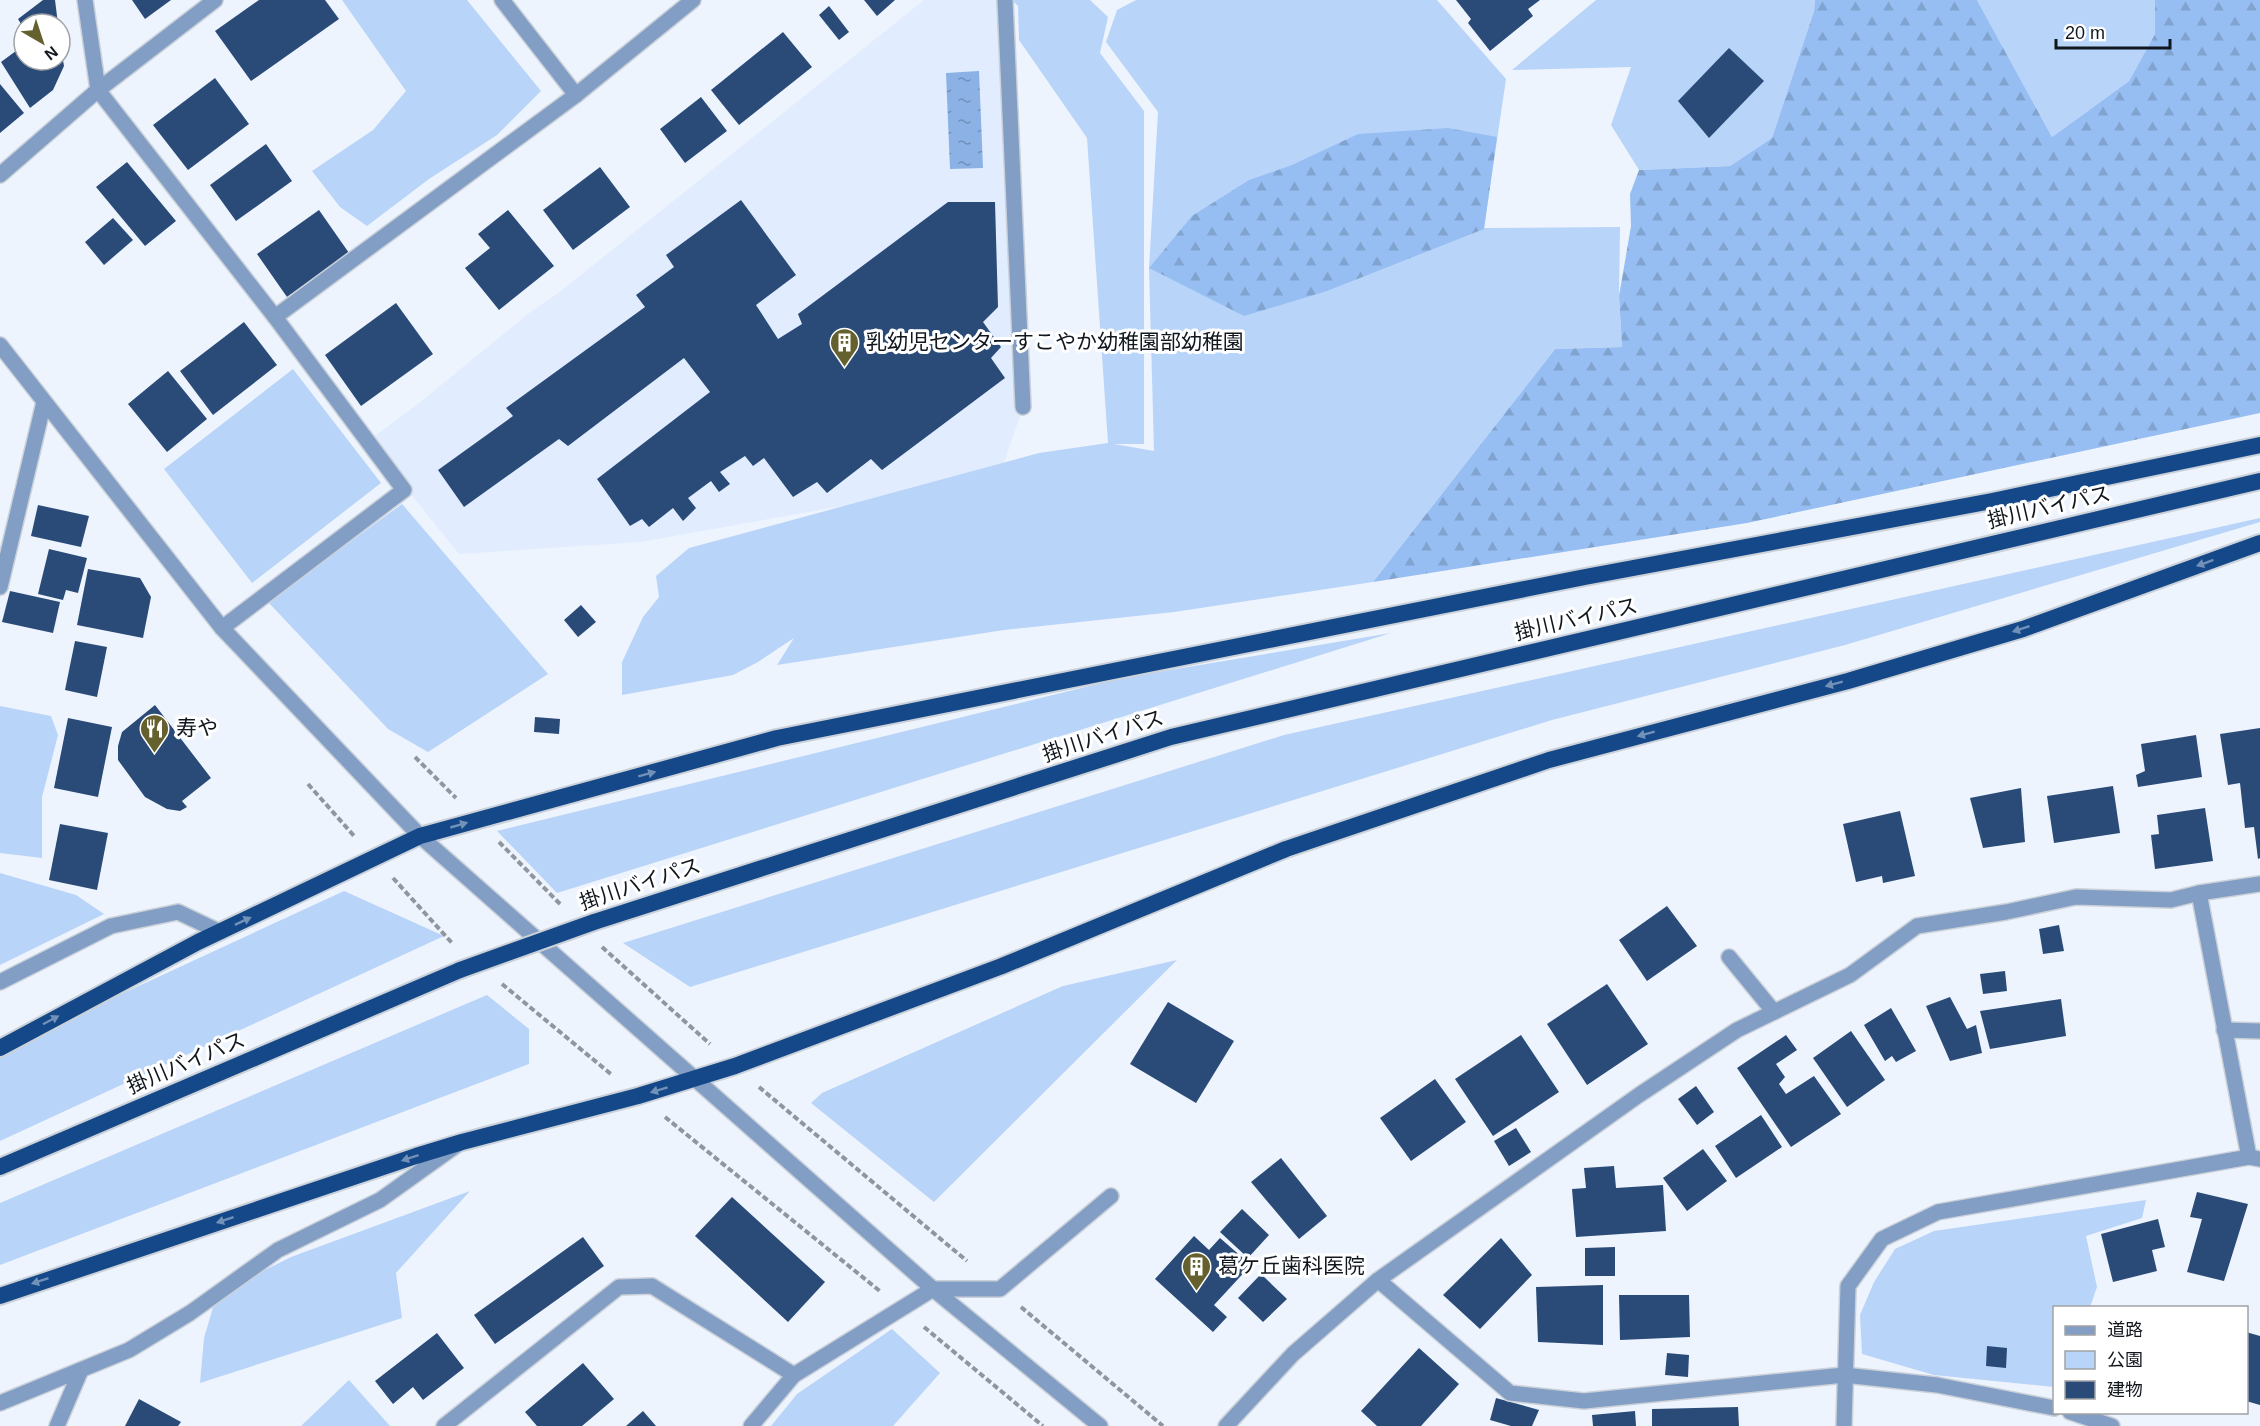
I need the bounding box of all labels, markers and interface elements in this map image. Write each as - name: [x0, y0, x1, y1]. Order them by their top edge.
- north arrow: [12, 12, 72, 72]
- scale bar: [2056, 12, 2170, 50]
- text: 20 m: [2065, 23, 2105, 43]
- text: N: [41, 43, 61, 64]
- building icon: 乳幼児センターすこやか幼稚園部幼稚園: [829, 326, 861, 368]
- place label: 乳幼児センターすこやか幼稚園部幼稚園: [866, 330, 1244, 353]
- street label: 掛川バイパス: [1985, 481, 2113, 532]
- one-way arrow: [2196, 559, 2214, 569]
- street label: 掛川バイパス: [1512, 593, 1640, 644]
- one-way arrow: [2012, 625, 2030, 634]
- one-way arrow: [1825, 680, 1844, 690]
- street label: 掛川バイパス: [1040, 705, 1166, 766]
- restaurant icon: 寿や: [139, 712, 171, 754]
- place label: 寿や: [176, 716, 218, 739]
- one-way arrow: [1637, 730, 1655, 739]
- one-way arrow: [638, 768, 657, 778]
- one-way arrow: [451, 820, 469, 829]
- street label: 掛川バイパス: [577, 853, 703, 914]
- one-way arrow: [235, 916, 252, 925]
- one-way arrow: [43, 1015, 60, 1025]
- street label: 掛川バイパス: [124, 1027, 248, 1098]
- one-way arrow: [650, 1086, 668, 1095]
- one-way arrow: [401, 1154, 419, 1163]
- one-way arrow: [216, 1215, 234, 1225]
- building icon: 葛ケ丘歯科医院: [1181, 1250, 1213, 1292]
- place label: 葛ケ丘歯科医院: [1218, 1254, 1365, 1277]
- one-way arrow: [31, 1277, 49, 1287]
- legend: [2053, 1306, 2248, 1414]
- text: 道路: [2107, 1320, 2143, 1340]
- text: 公園: [2107, 1350, 2143, 1370]
- text: 建物: [2107, 1380, 2143, 1400]

